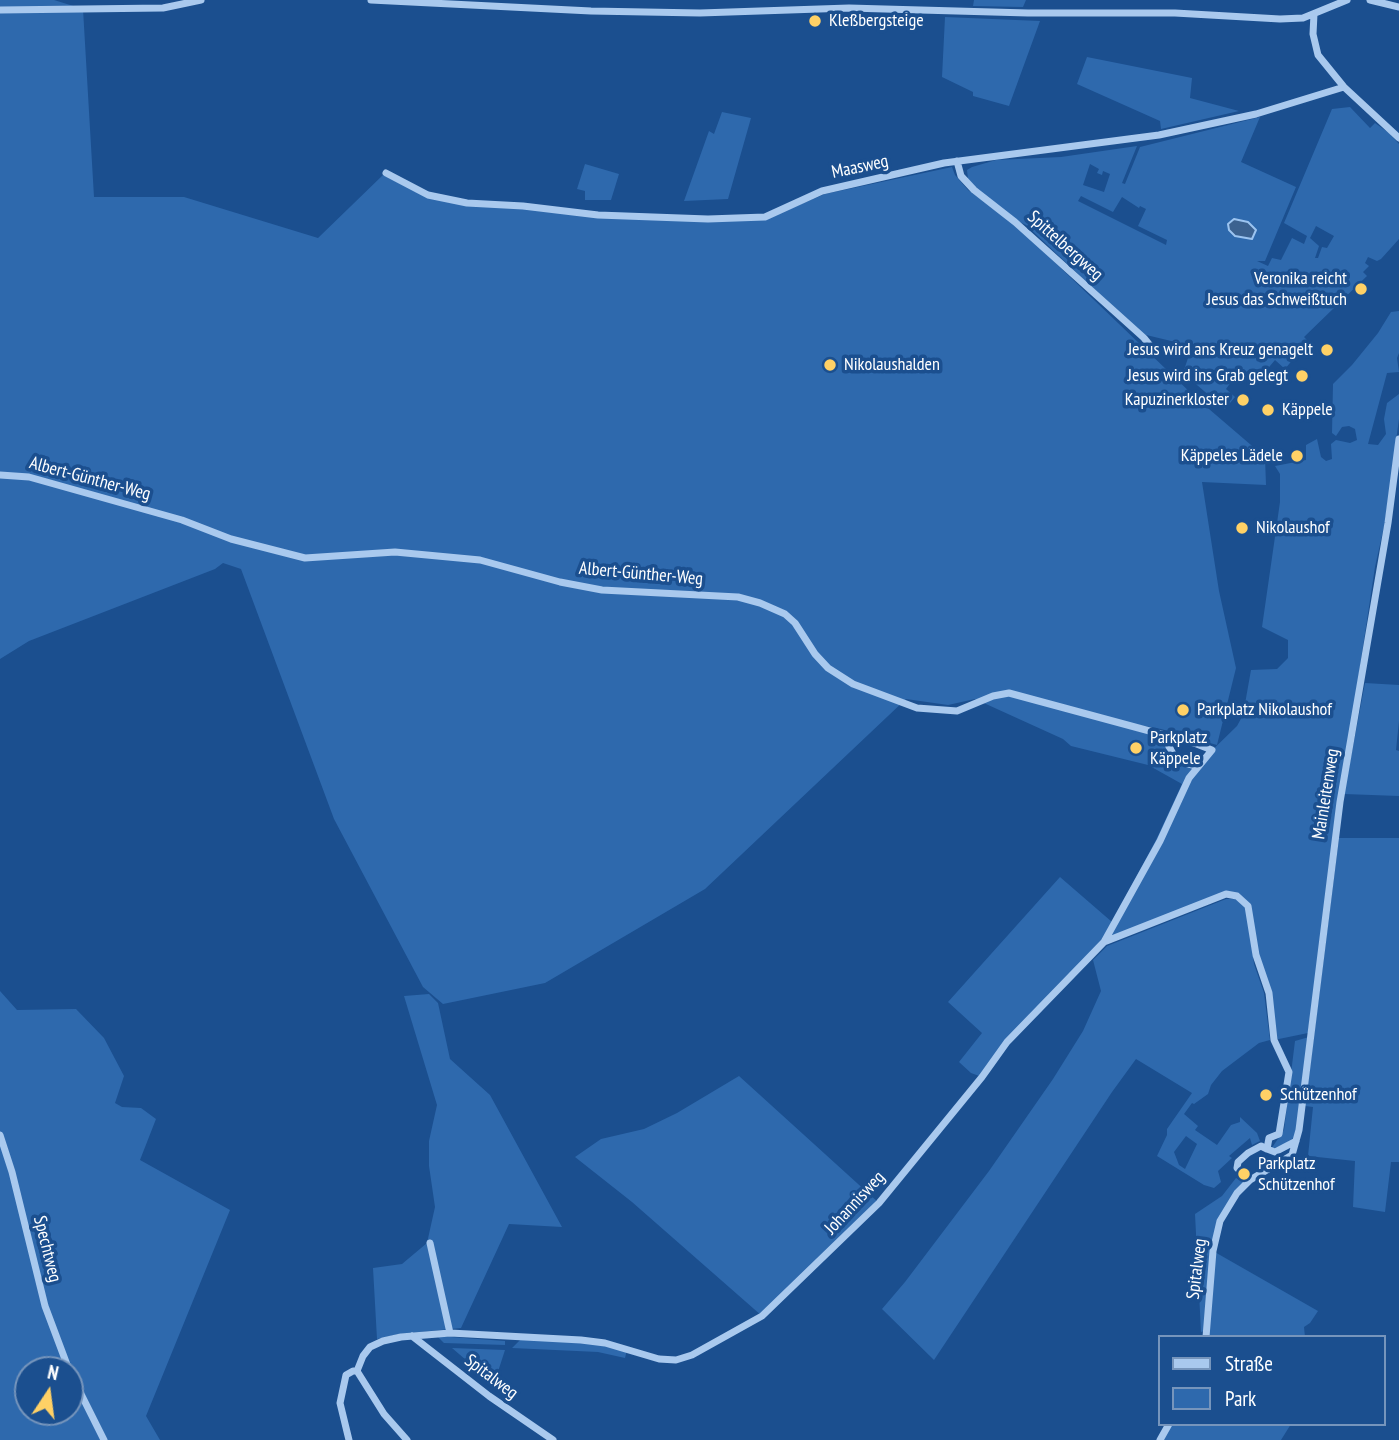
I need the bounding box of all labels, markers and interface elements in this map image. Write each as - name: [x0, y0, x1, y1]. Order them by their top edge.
- place label: Kleßbergsteige: [829, 10, 924, 32]
- marker: Kleßbergsteige: [807, 13, 823, 29]
- street label: Maasweg: [830, 150, 890, 184]
- street label: Spittelbergweg: [1023, 206, 1107, 286]
- place label: Veronika reicht Jesus das Schweißtuch: [1207, 268, 1347, 310]
- marker: Veronika reicht Jesus das Schweißtuch: [1353, 281, 1369, 297]
- place label: Jesus wird ans Kreuz genagelt: [1128, 339, 1313, 361]
- marker: Jesus wird ans Kreuz genagelt: [1319, 342, 1335, 358]
- place label: Nikolaushalden: [844, 354, 940, 376]
- marker: Nikolaushalden: [822, 357, 838, 373]
- place label: Jesus wird ins Grab gelegt: [1128, 365, 1288, 387]
- marker: Jesus wird ins Grab gelegt: [1294, 368, 1310, 384]
- place label: Kapuzinerkloster: [1125, 389, 1229, 411]
- marker: Kapuzinerkloster: [1235, 392, 1251, 408]
- place label: Käppele: [1282, 399, 1333, 421]
- marker: Käppele: [1260, 402, 1276, 418]
- place label: Käppeles Lädele: [1181, 445, 1283, 467]
- marker: Käppeles Lädele: [1289, 448, 1305, 464]
- street label: Albert-Günther-Weg: [27, 452, 153, 506]
- place label: Nikolaushof: [1256, 517, 1330, 539]
- marker: Nikolaushof: [1234, 520, 1250, 536]
- street label: Albert-Günther-Weg: [578, 558, 704, 590]
- place label: Parkplatz Nikolaushof: [1197, 699, 1332, 721]
- marker: Parkplatz Nikolaushof: [1175, 702, 1191, 718]
- place label: Parkplatz Käppele: [1150, 727, 1207, 770]
- marker: Parkplatz Käppele: [1128, 740, 1144, 756]
- street label: Mainleitenweg: [1308, 747, 1344, 841]
- place label: Schützenhof: [1280, 1084, 1357, 1106]
- marker: Schützenhof: [1258, 1087, 1274, 1103]
- place label: Parkplatz Schützenhof: [1258, 1153, 1335, 1196]
- marker: Parkplatz Schützenhof: [1236, 1166, 1252, 1182]
- street label: Johannisweg: [820, 1167, 890, 1239]
- street label: Spechtweg: [28, 1214, 66, 1284]
- street label: Spitalweg: [1183, 1237, 1211, 1301]
- legend: [1158, 1335, 1385, 1426]
- street label: Spitalweg: [460, 1350, 522, 1404]
- text: Straße: [1225, 1350, 1273, 1377]
- north arrow: [14, 1356, 84, 1426]
- text: N: [46, 1360, 61, 1385]
- text: Park: [1225, 1385, 1256, 1412]

